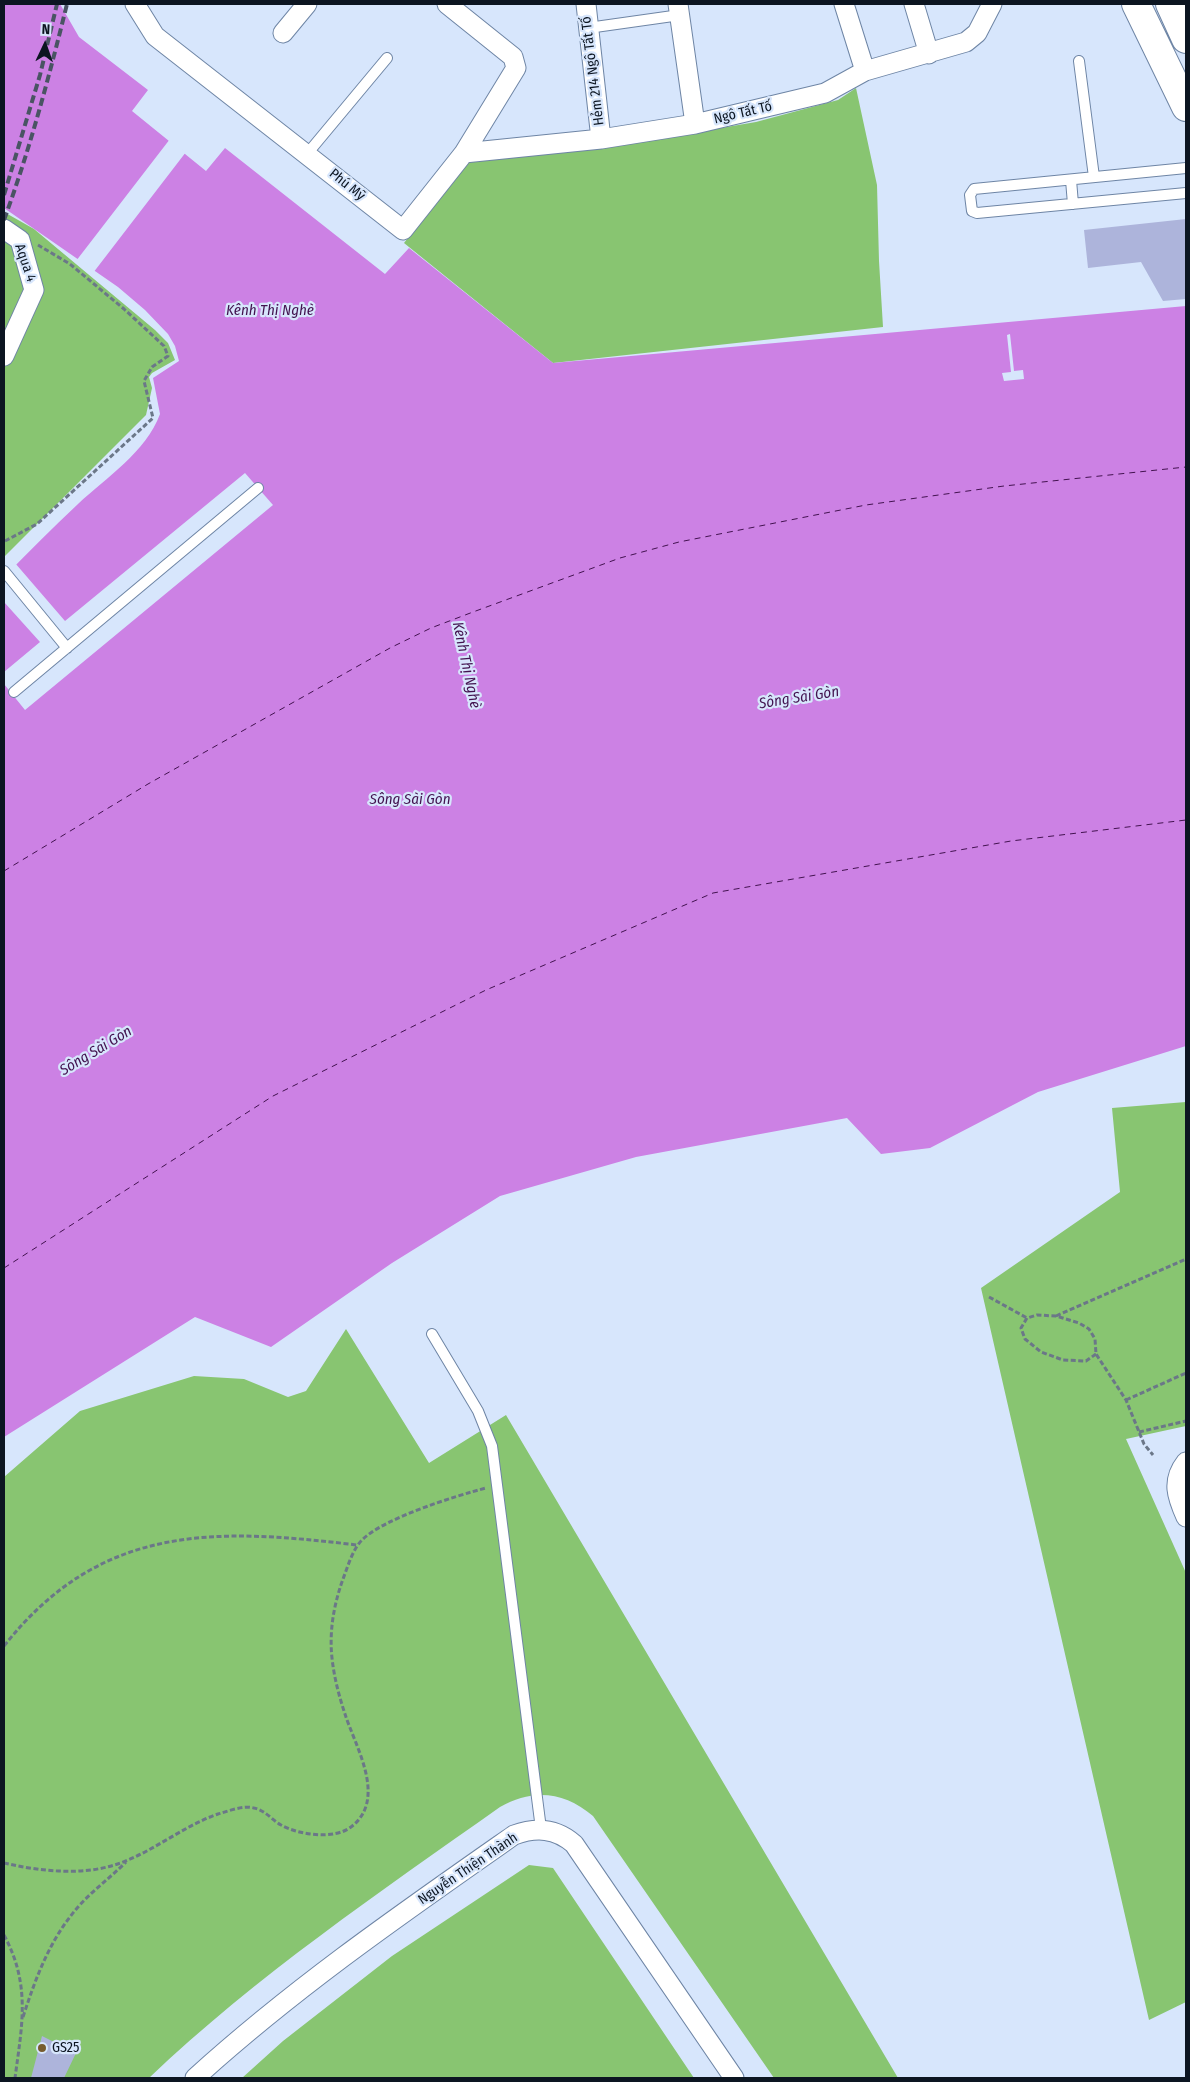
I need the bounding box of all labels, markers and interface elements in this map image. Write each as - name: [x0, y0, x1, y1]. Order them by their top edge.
- street label: Hẻm 214 Ngô Tất Tố: [578, 15, 608, 127]
- north arrow: [20, 20, 70, 70]
- text: N: [41, 21, 50, 38]
- street label: Ngô Tất Tố: [712, 98, 774, 128]
- street label: Phú Mỹ: [326, 165, 368, 205]
- street label: Aqua 4: [11, 242, 39, 284]
- water label: Kênh Thị Nghè: [226, 302, 314, 320]
- water label: Kênh Thị Nghè: [448, 620, 484, 710]
- water label: Sông Sài Gòn: [758, 683, 840, 713]
- water label: Sông Sài Gòn: [370, 791, 450, 809]
- water label: Sông Sài Gòn: [57, 1022, 135, 1080]
- street label: Nguyễn Thiện Thành: [415, 1829, 521, 1909]
- place label: GS25: [52, 2040, 79, 2056]
- marker: GS25: [36, 2042, 48, 2054]

